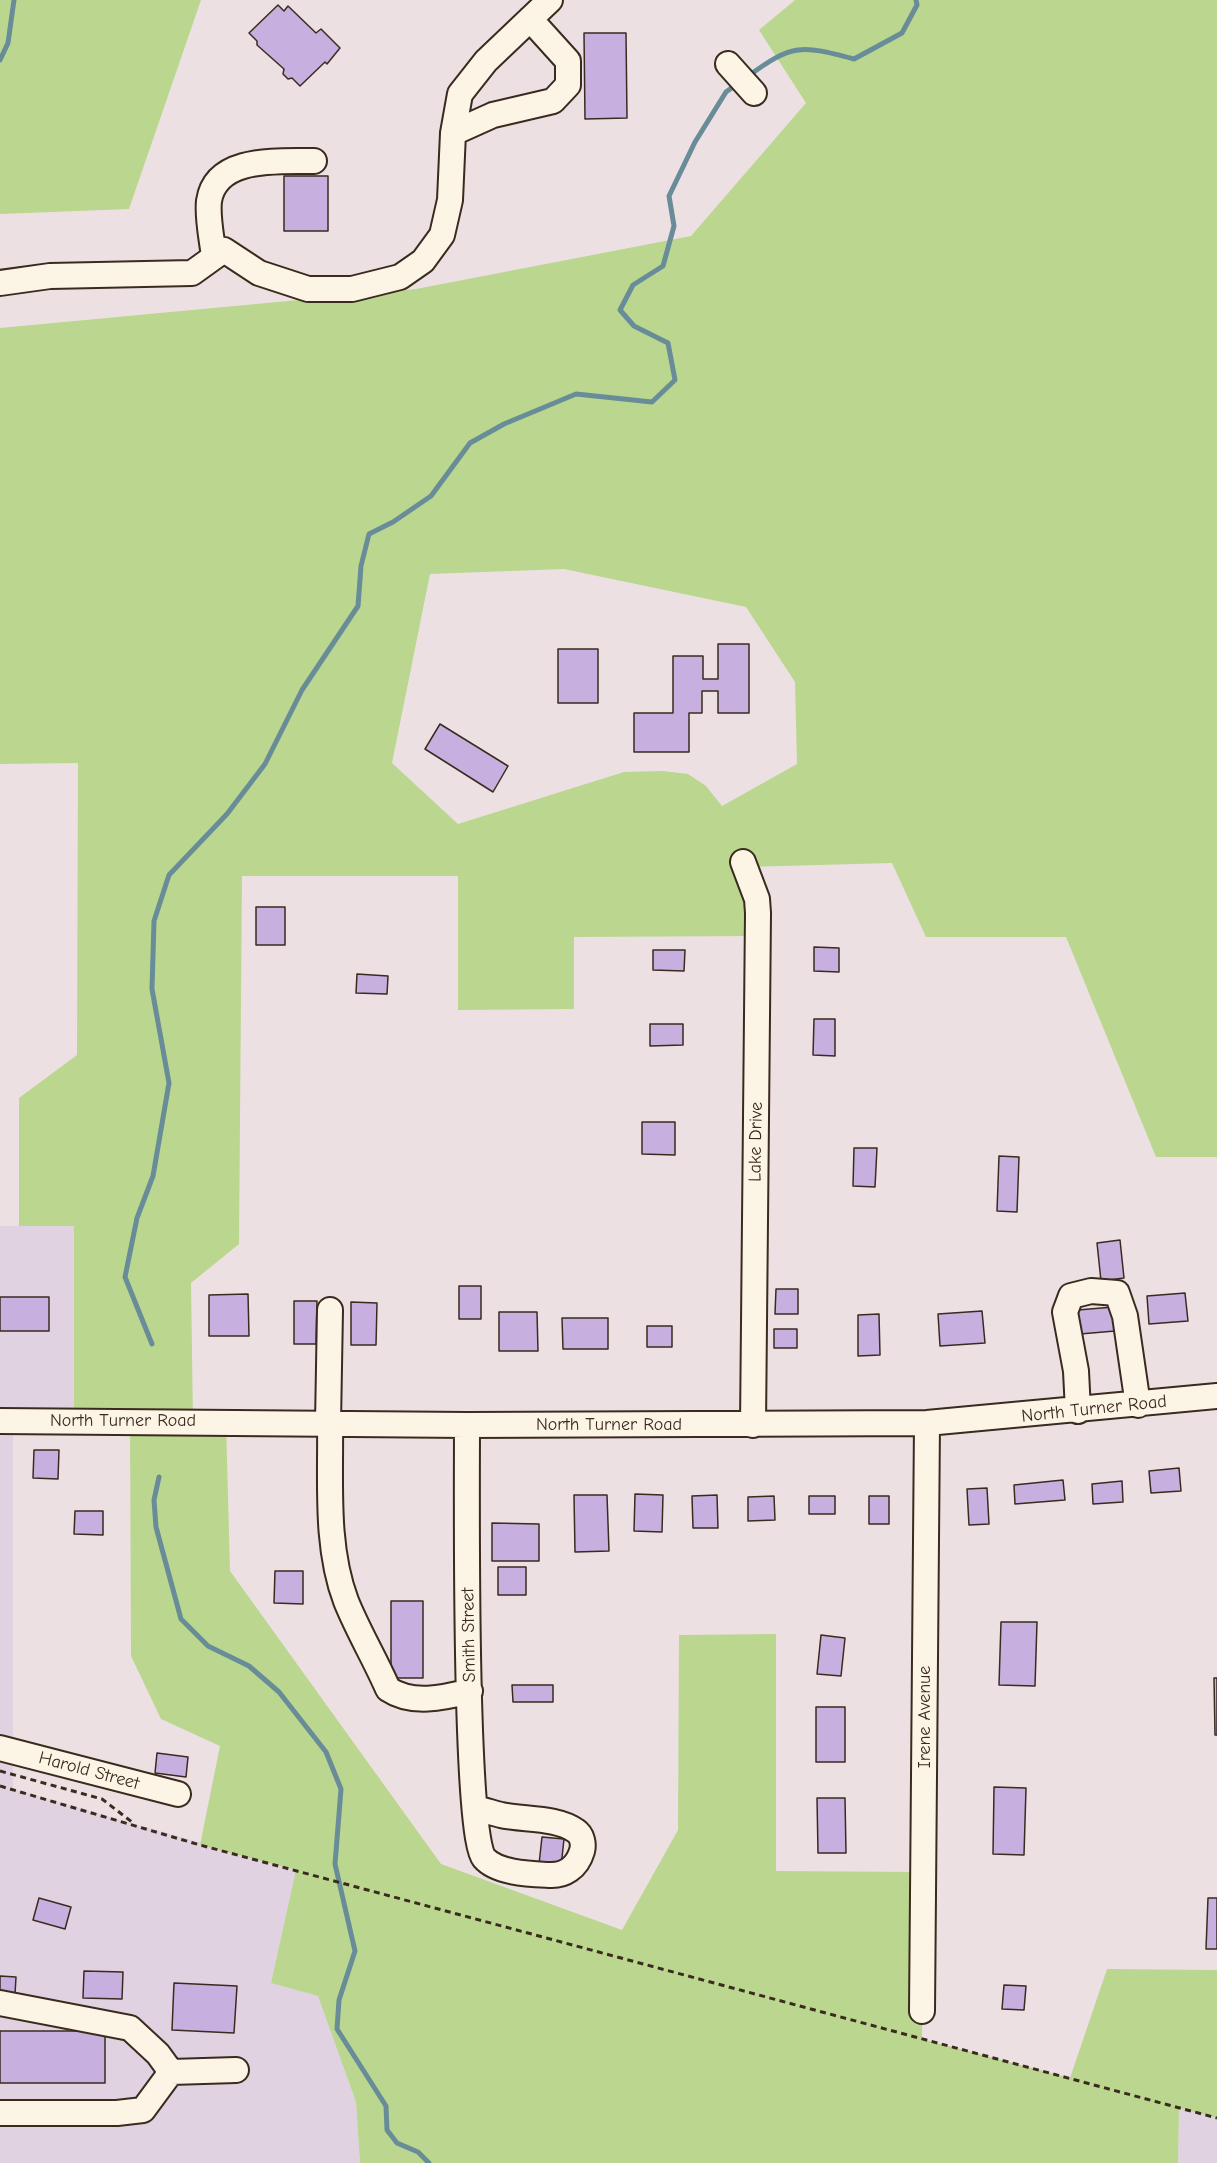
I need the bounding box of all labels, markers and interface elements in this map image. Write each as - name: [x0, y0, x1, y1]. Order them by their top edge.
- street label: Lake Drive: [745, 1102, 767, 1182]
- street label: North Turner Road: [1020, 1391, 1168, 1427]
- street label: North Turner Road: [50, 1410, 196, 1432]
- street label: North Turner Road: [536, 1414, 682, 1436]
- street label: Smith Street: [457, 1587, 481, 1683]
- street label: Irene Avenue: [914, 1666, 936, 1768]
- street label: Harold Street: [36, 1747, 142, 1795]

